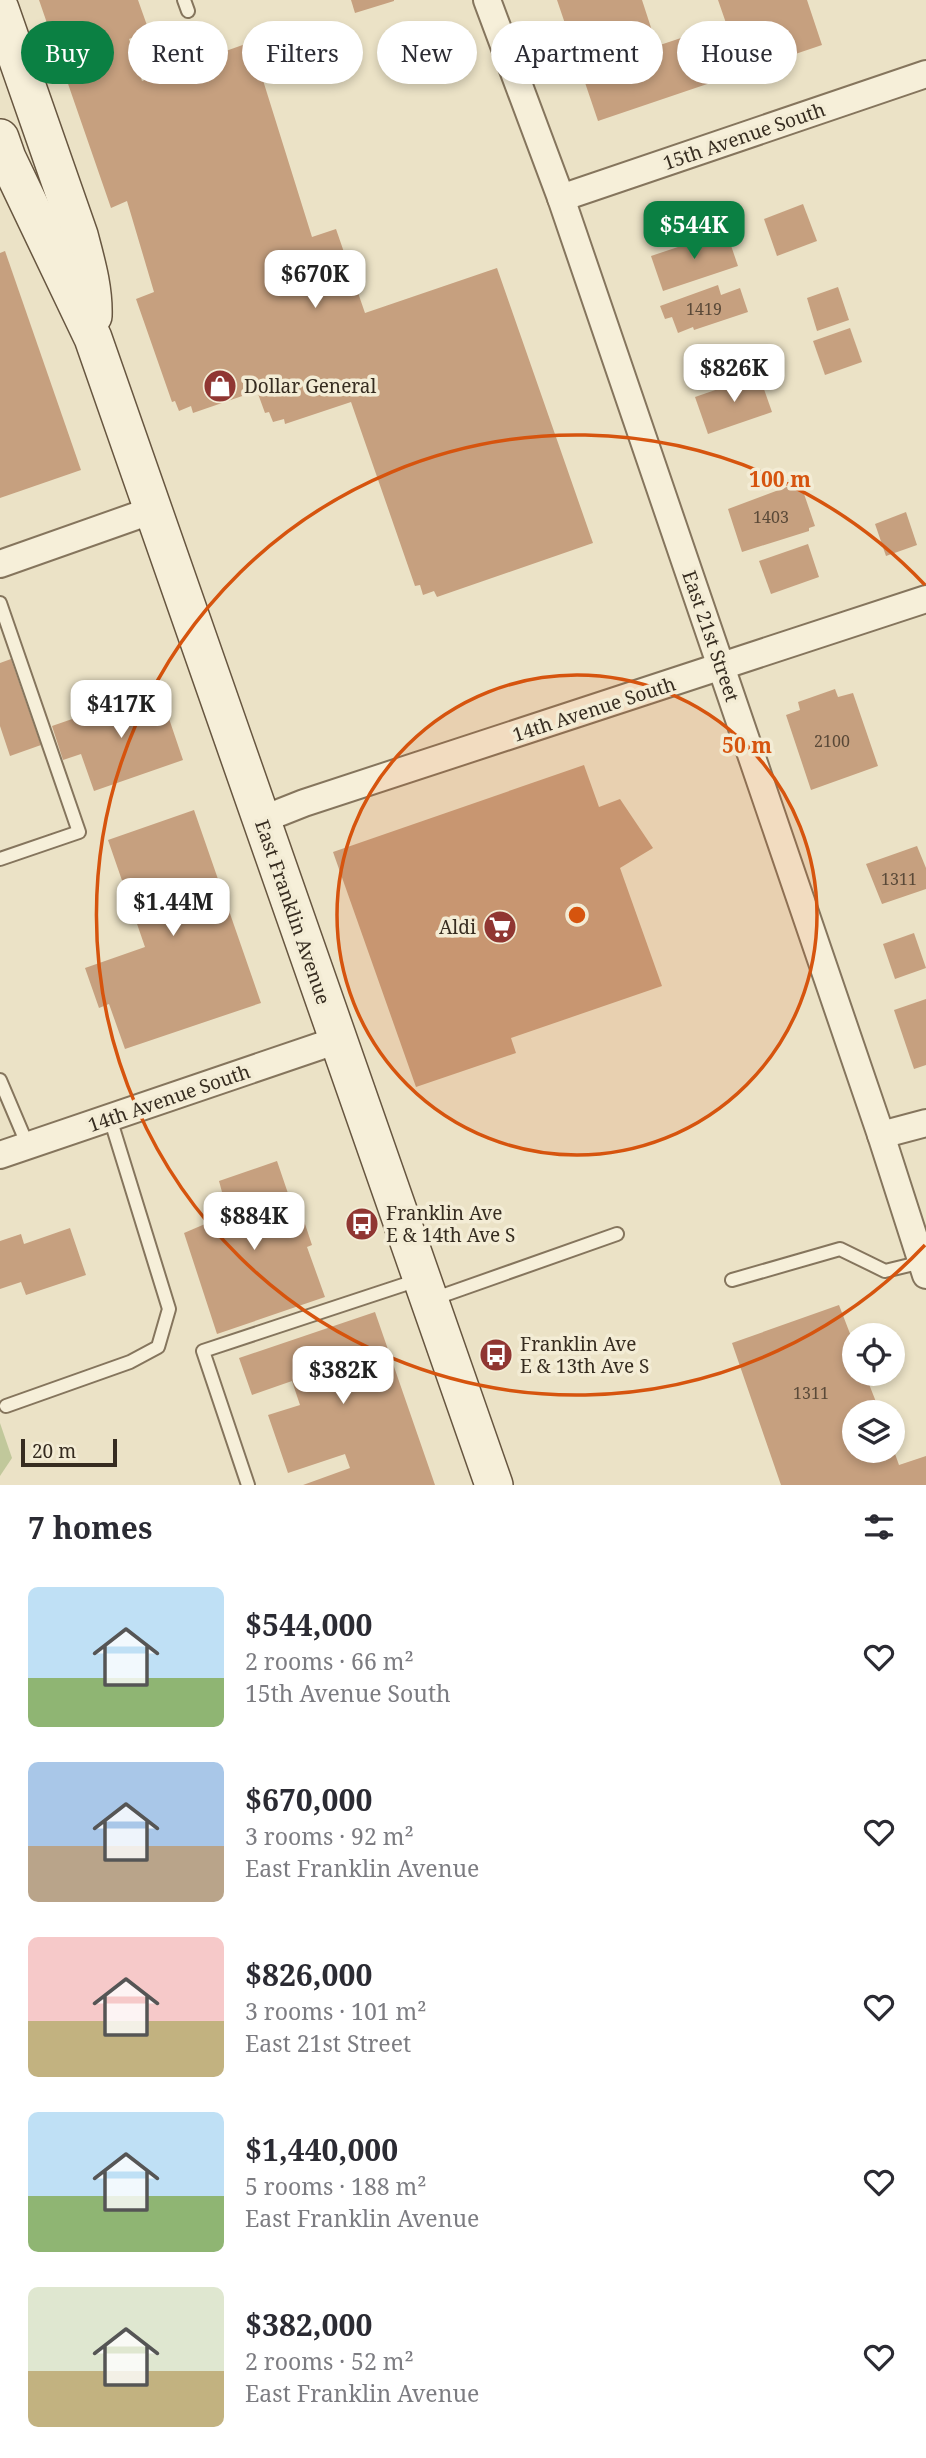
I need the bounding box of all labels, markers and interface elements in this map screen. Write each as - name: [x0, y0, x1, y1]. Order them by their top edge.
- chip: Buy: [21, 21, 114, 84]
- chip: Rent: [128, 21, 228, 84]
- chip: Filters: [242, 21, 363, 84]
- chip: New: [377, 21, 477, 84]
- chip: Apartment: [491, 21, 663, 84]
- chip: House: [677, 21, 797, 84]
- street label: 15th Avenue South: [659, 96, 829, 176]
- pin: $544K: [645, 202, 743, 261]
- text: $544K: [660, 208, 728, 240]
- pin: $670K: [266, 250, 364, 310]
- text: $670K: [281, 257, 349, 289]
- house number: 1419: [686, 298, 722, 320]
- pin: $826K: [685, 344, 783, 404]
- text: $826K: [700, 351, 768, 383]
- shop icon: Dollar General: [201, 367, 239, 405]
- place label: Dollar General: [244, 373, 377, 399]
- text: 100 m: [749, 465, 811, 493]
- house number: 1403: [753, 506, 789, 528]
- street label: East 21st Street: [676, 567, 746, 705]
- street label: 14th Avenue South: [509, 670, 679, 748]
- pin: $417K: [72, 680, 170, 740]
- text: $417K: [87, 687, 155, 719]
- house number: 2100: [814, 730, 850, 752]
- text: 50 m: [722, 731, 772, 759]
- street label: East Franklin Avenue: [249, 816, 337, 1008]
- house number: 1311: [881, 868, 917, 890]
- pin: $1.44M: [116, 878, 230, 938]
- text: $1.44M: [133, 885, 213, 917]
- centre of rings: [565, 903, 589, 927]
- supermarket icon: Aldi: [481, 908, 519, 946]
- place label: Aldi: [439, 914, 476, 940]
- street label: 14th Avenue South: [84, 1058, 254, 1138]
- pin: $884K: [205, 1192, 303, 1252]
- text: $884K: [220, 1199, 288, 1231]
- place label: Franklin Ave E & 14th Ave S: [386, 1200, 515, 1248]
- bus stop icon: Franklin Ave E & 14th Ave S: [343, 1205, 381, 1243]
- map controls: [842, 1323, 905, 1463]
- button: locate: [842, 1323, 905, 1386]
- place label: Franklin Ave E & 13th Ave S: [520, 1331, 649, 1379]
- bus stop icon: Franklin Ave E & 13th Ave S: [477, 1336, 515, 1374]
- pin: $382K: [294, 1346, 392, 1406]
- text: $382K: [309, 1353, 377, 1385]
- house number: 1311: [793, 1382, 829, 1404]
- button: layers: [842, 1400, 905, 1463]
- scale bar: [21, 1436, 117, 1468]
- text: 20 m: [32, 1438, 76, 1464]
- text: 7 homes: [28, 1507, 152, 1548]
- icon: filters: [860, 1508, 898, 1546]
- text: $544,000: [245, 1604, 372, 1645]
- icon: home: [84, 1615, 168, 1699]
- icon: heart: [860, 1638, 898, 1676]
- text: 2 rooms · 66 m²: [245, 1645, 414, 1677]
- text: 15th Avenue South: [245, 1677, 451, 1709]
- text: $670,000: [245, 1779, 372, 1820]
- icon: home: [84, 1790, 168, 1874]
- icon: heart: [860, 1813, 898, 1851]
- text: 3 rooms · 92 m²: [245, 1820, 414, 1852]
- text: East Franklin Avenue: [245, 1852, 479, 1884]
- text: $826,000: [245, 1954, 372, 1995]
- icon: home: [84, 1965, 168, 2049]
- icon: heart: [860, 1988, 898, 2026]
- text: 3 rooms · 101 m²: [245, 1995, 427, 2027]
- text: East 21st Street: [245, 2027, 411, 2059]
- text: $1,440,000: [245, 2129, 398, 2170]
- icon: home: [84, 2140, 168, 2224]
- icon: heart: [860, 2163, 898, 2201]
- text: 5 rooms · 188 m²: [245, 2170, 427, 2202]
- text: East Franklin Avenue: [245, 2202, 479, 2234]
- text: $382,000: [245, 2304, 372, 2345]
- icon: home: [84, 2315, 168, 2399]
- icon: heart: [860, 2338, 898, 2376]
- text: 2 rooms · 52 m²: [245, 2345, 414, 2377]
- text: East Franklin Avenue: [245, 2377, 479, 2409]

